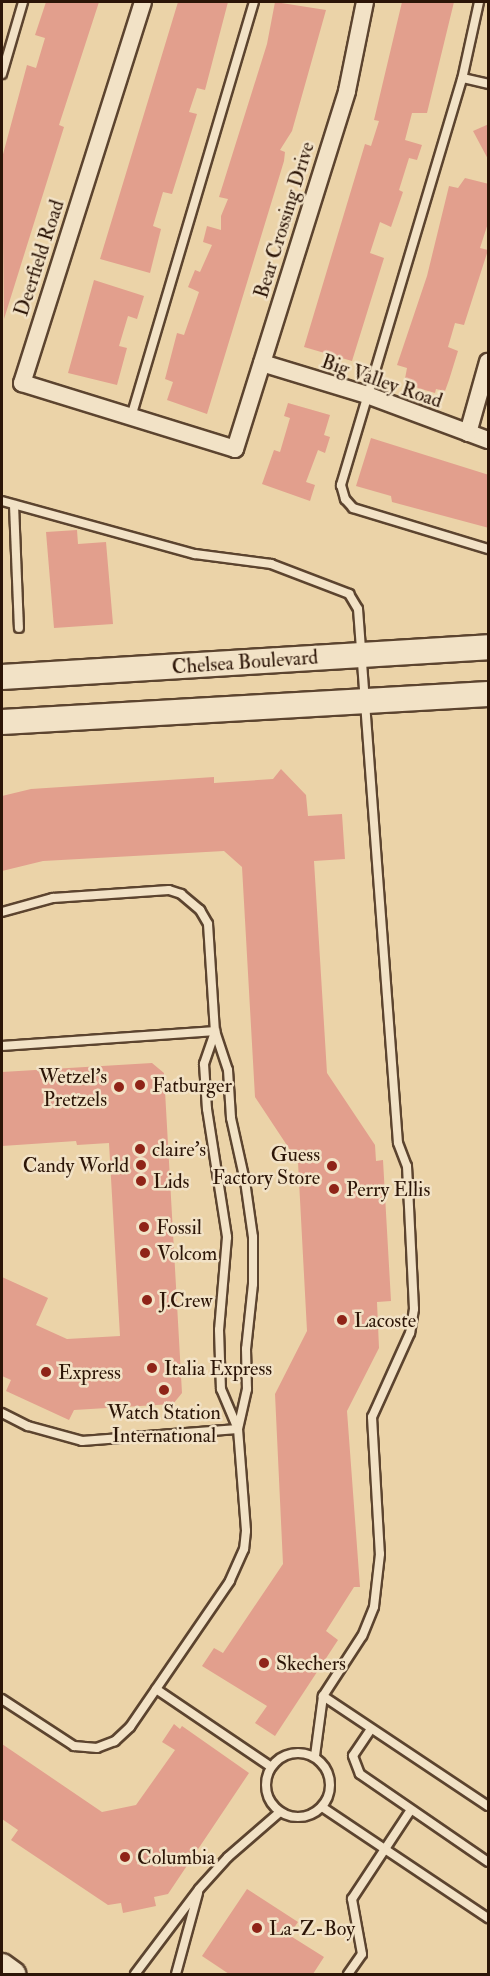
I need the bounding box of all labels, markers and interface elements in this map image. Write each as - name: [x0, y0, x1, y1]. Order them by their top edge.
- street label: Bear Crossing Drive: [249, 139, 319, 301]
- street label: Deerfield Road: [9, 197, 69, 319]
- street label: Big Valley Road: [318, 349, 446, 413]
- street label: Chelsea Boulevard: [171, 645, 319, 679]
- place label: Wetzel's Pretzels: [39, 1064, 107, 1111]
- place label: Fatburger: [152, 1073, 232, 1097]
- marker: Fatburger: [133, 1078, 147, 1092]
- marker: Wetzel's Pretzels: [112, 1080, 126, 1094]
- place label: claire's: [152, 1137, 206, 1161]
- marker: claire's: [133, 1142, 147, 1156]
- place label: Guess Factory Store: [212, 1142, 320, 1189]
- place label: Candy World: [23, 1153, 129, 1177]
- marker: Candy World: [134, 1158, 148, 1172]
- marker: Guess Factory Store: [325, 1159, 339, 1173]
- place label: Lids: [153, 1169, 189, 1193]
- marker: Lids: [134, 1174, 148, 1188]
- place label: Perry Ellis: [346, 1177, 430, 1201]
- marker: Perry Ellis: [327, 1182, 341, 1196]
- place label: Fossil: [156, 1215, 202, 1239]
- marker: Fossil: [137, 1220, 151, 1234]
- place label: Volcom: [157, 1241, 217, 1265]
- marker: Volcom: [138, 1246, 152, 1260]
- place label: J.Crew: [159, 1288, 213, 1312]
- marker: J.Crew: [140, 1293, 154, 1307]
- place label: Lacoste: [354, 1308, 416, 1332]
- marker: Lacoste: [335, 1313, 349, 1327]
- place label: Italia Express: [164, 1356, 272, 1380]
- place label: Express: [58, 1360, 121, 1384]
- marker: Italia Express: [145, 1361, 159, 1375]
- marker: Express: [39, 1365, 53, 1379]
- marker: Watch Station International: [157, 1383, 171, 1397]
- place label: Watch Station International: [107, 1400, 221, 1447]
- place label: Skechers: [276, 1651, 346, 1675]
- marker: Skechers: [257, 1656, 271, 1670]
- place label: Columbia: [137, 1845, 215, 1869]
- marker: Columbia: [118, 1850, 132, 1864]
- place label: La-Z-Boy: [269, 1916, 355, 1940]
- marker: La-Z-Boy: [250, 1921, 264, 1935]

